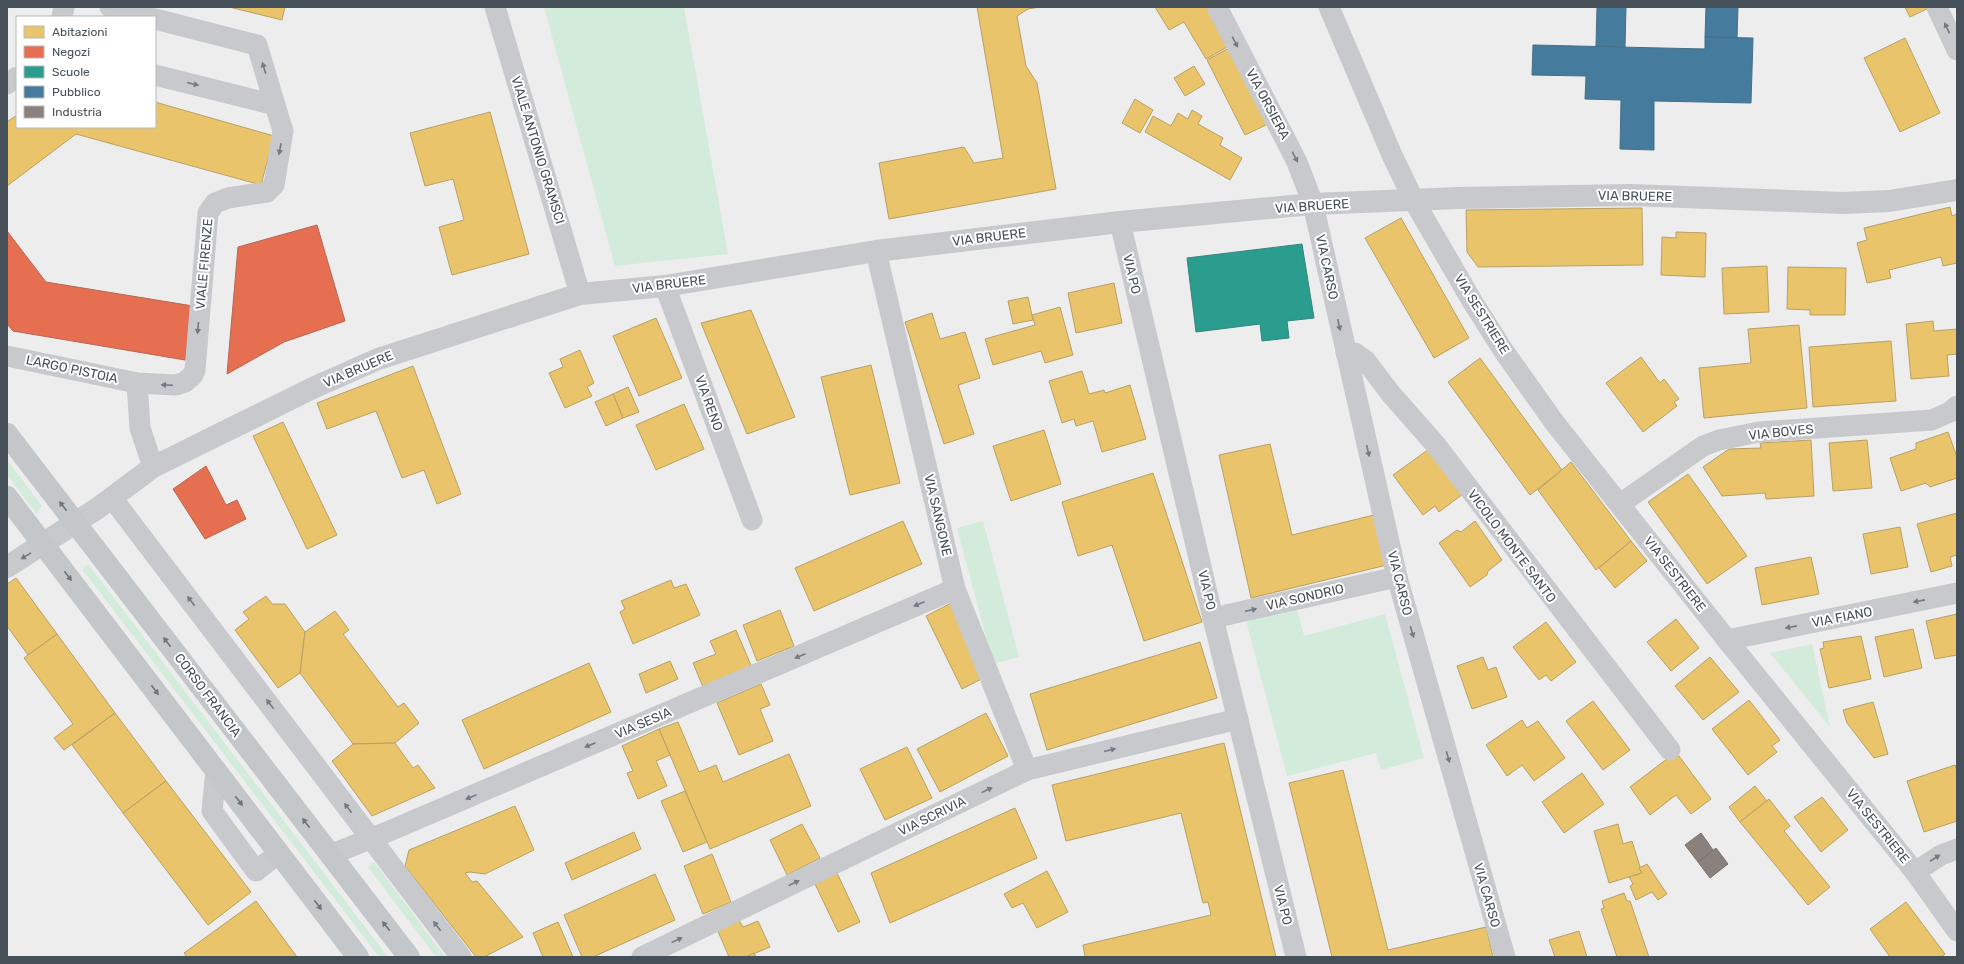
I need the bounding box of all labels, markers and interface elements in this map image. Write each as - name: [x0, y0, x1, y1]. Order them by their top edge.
- legend: [16, 16, 156, 128]
- one-way arrow: [1944, 23, 1950, 34]
- text: Abitazioni: [52, 25, 108, 39]
- one-way arrow: [1232, 36, 1238, 47]
- text: Negozi: [52, 45, 90, 59]
- one-way arrow: [261, 62, 267, 74]
- text: Scuole: [52, 65, 90, 79]
- street label: VIA ORSIERA: [1243, 66, 1293, 142]
- street label: VIALE ANTONIO GRAMSCI: [508, 74, 568, 226]
- one-way arrow: [187, 82, 199, 88]
- text: Pubblico: [52, 85, 101, 99]
- text: Industria: [52, 105, 102, 119]
- one-way arrow: [277, 143, 283, 155]
- one-way arrow: [1292, 151, 1298, 163]
- street label: VIA BRUERE: [1598, 188, 1672, 204]
- street label: VIA BRUERE: [1274, 196, 1350, 216]
- street label: VIALE FIRENZE: [193, 218, 215, 310]
- street label: VIA BRUERE: [951, 225, 1027, 249]
- street label: VIA CARSO: [1313, 233, 1341, 301]
- street label: VIA PO: [1120, 252, 1144, 296]
- street label: VIA SESTRIERE: [1451, 271, 1513, 357]
- street label: VIA BRUERE: [631, 272, 707, 296]
- one-way arrow: [1337, 318, 1343, 331]
- one-way arrow: [195, 322, 202, 334]
- street label: VIA BRUERE: [321, 348, 395, 390]
- street label: LARGO PISTOIA: [25, 352, 120, 386]
- street label: VIA RENO: [692, 373, 726, 433]
- one-way arrow: [160, 381, 173, 388]
- street label: VIA BOVES: [1748, 421, 1814, 443]
- one-way arrow: [1366, 445, 1372, 457]
- street label: VIA SANGONE: [921, 472, 955, 558]
- street label: VICOLO MONTE SANTO: [1465, 487, 1559, 605]
- one-way arrow: [59, 501, 67, 511]
- street label: VIA SESTRIERE: [1641, 533, 1709, 615]
- street label: VIA CARSO: [1385, 549, 1415, 617]
- one-way arrow: [20, 552, 32, 559]
- street label: VIA PO: [1195, 568, 1219, 612]
- one-way arrow: [64, 570, 72, 581]
- street label: VIA SONDRIO: [1265, 581, 1346, 613]
- one-way arrow: [186, 595, 195, 606]
- one-way arrow: [1913, 598, 1925, 604]
- one-way arrow: [913, 602, 925, 608]
- street label: VIA FIANO: [1810, 604, 1874, 630]
- one-way arrow: [1245, 606, 1258, 612]
- one-way arrow: [1785, 624, 1798, 630]
- one-way arrow: [1410, 626, 1416, 638]
- one-way arrow: [163, 637, 172, 648]
- street label: CORSO FRANCIA: [172, 650, 244, 740]
- one-way arrow: [793, 653, 805, 659]
- one-way arrow: [151, 685, 159, 696]
- one-way arrow: [265, 699, 274, 710]
- street label: VIA SESIA: [612, 704, 674, 742]
- one-way arrow: [584, 743, 596, 749]
- one-way arrow: [1104, 747, 1116, 753]
- one-way arrow: [1445, 751, 1451, 763]
- street label: VIA SESTRIERE: [1843, 786, 1913, 866]
- one-way arrow: [981, 787, 992, 793]
- street label: VIA SCRIVIA: [896, 793, 968, 839]
- one-way arrow: [464, 794, 476, 800]
- one-way arrow: [235, 796, 244, 807]
- one-way arrow: [344, 802, 353, 813]
- one-way arrow: [302, 818, 310, 829]
- one-way arrow: [1930, 854, 1940, 862]
- street label: VIA CARSO: [1471, 861, 1503, 929]
- one-way arrow: [789, 880, 800, 886]
- street label: VIA PO: [1271, 883, 1295, 927]
- one-way arrow: [314, 899, 322, 910]
- one-way arrow: [433, 920, 441, 931]
- one-way arrow: [381, 921, 390, 932]
- one-way arrow: [672, 937, 683, 943]

